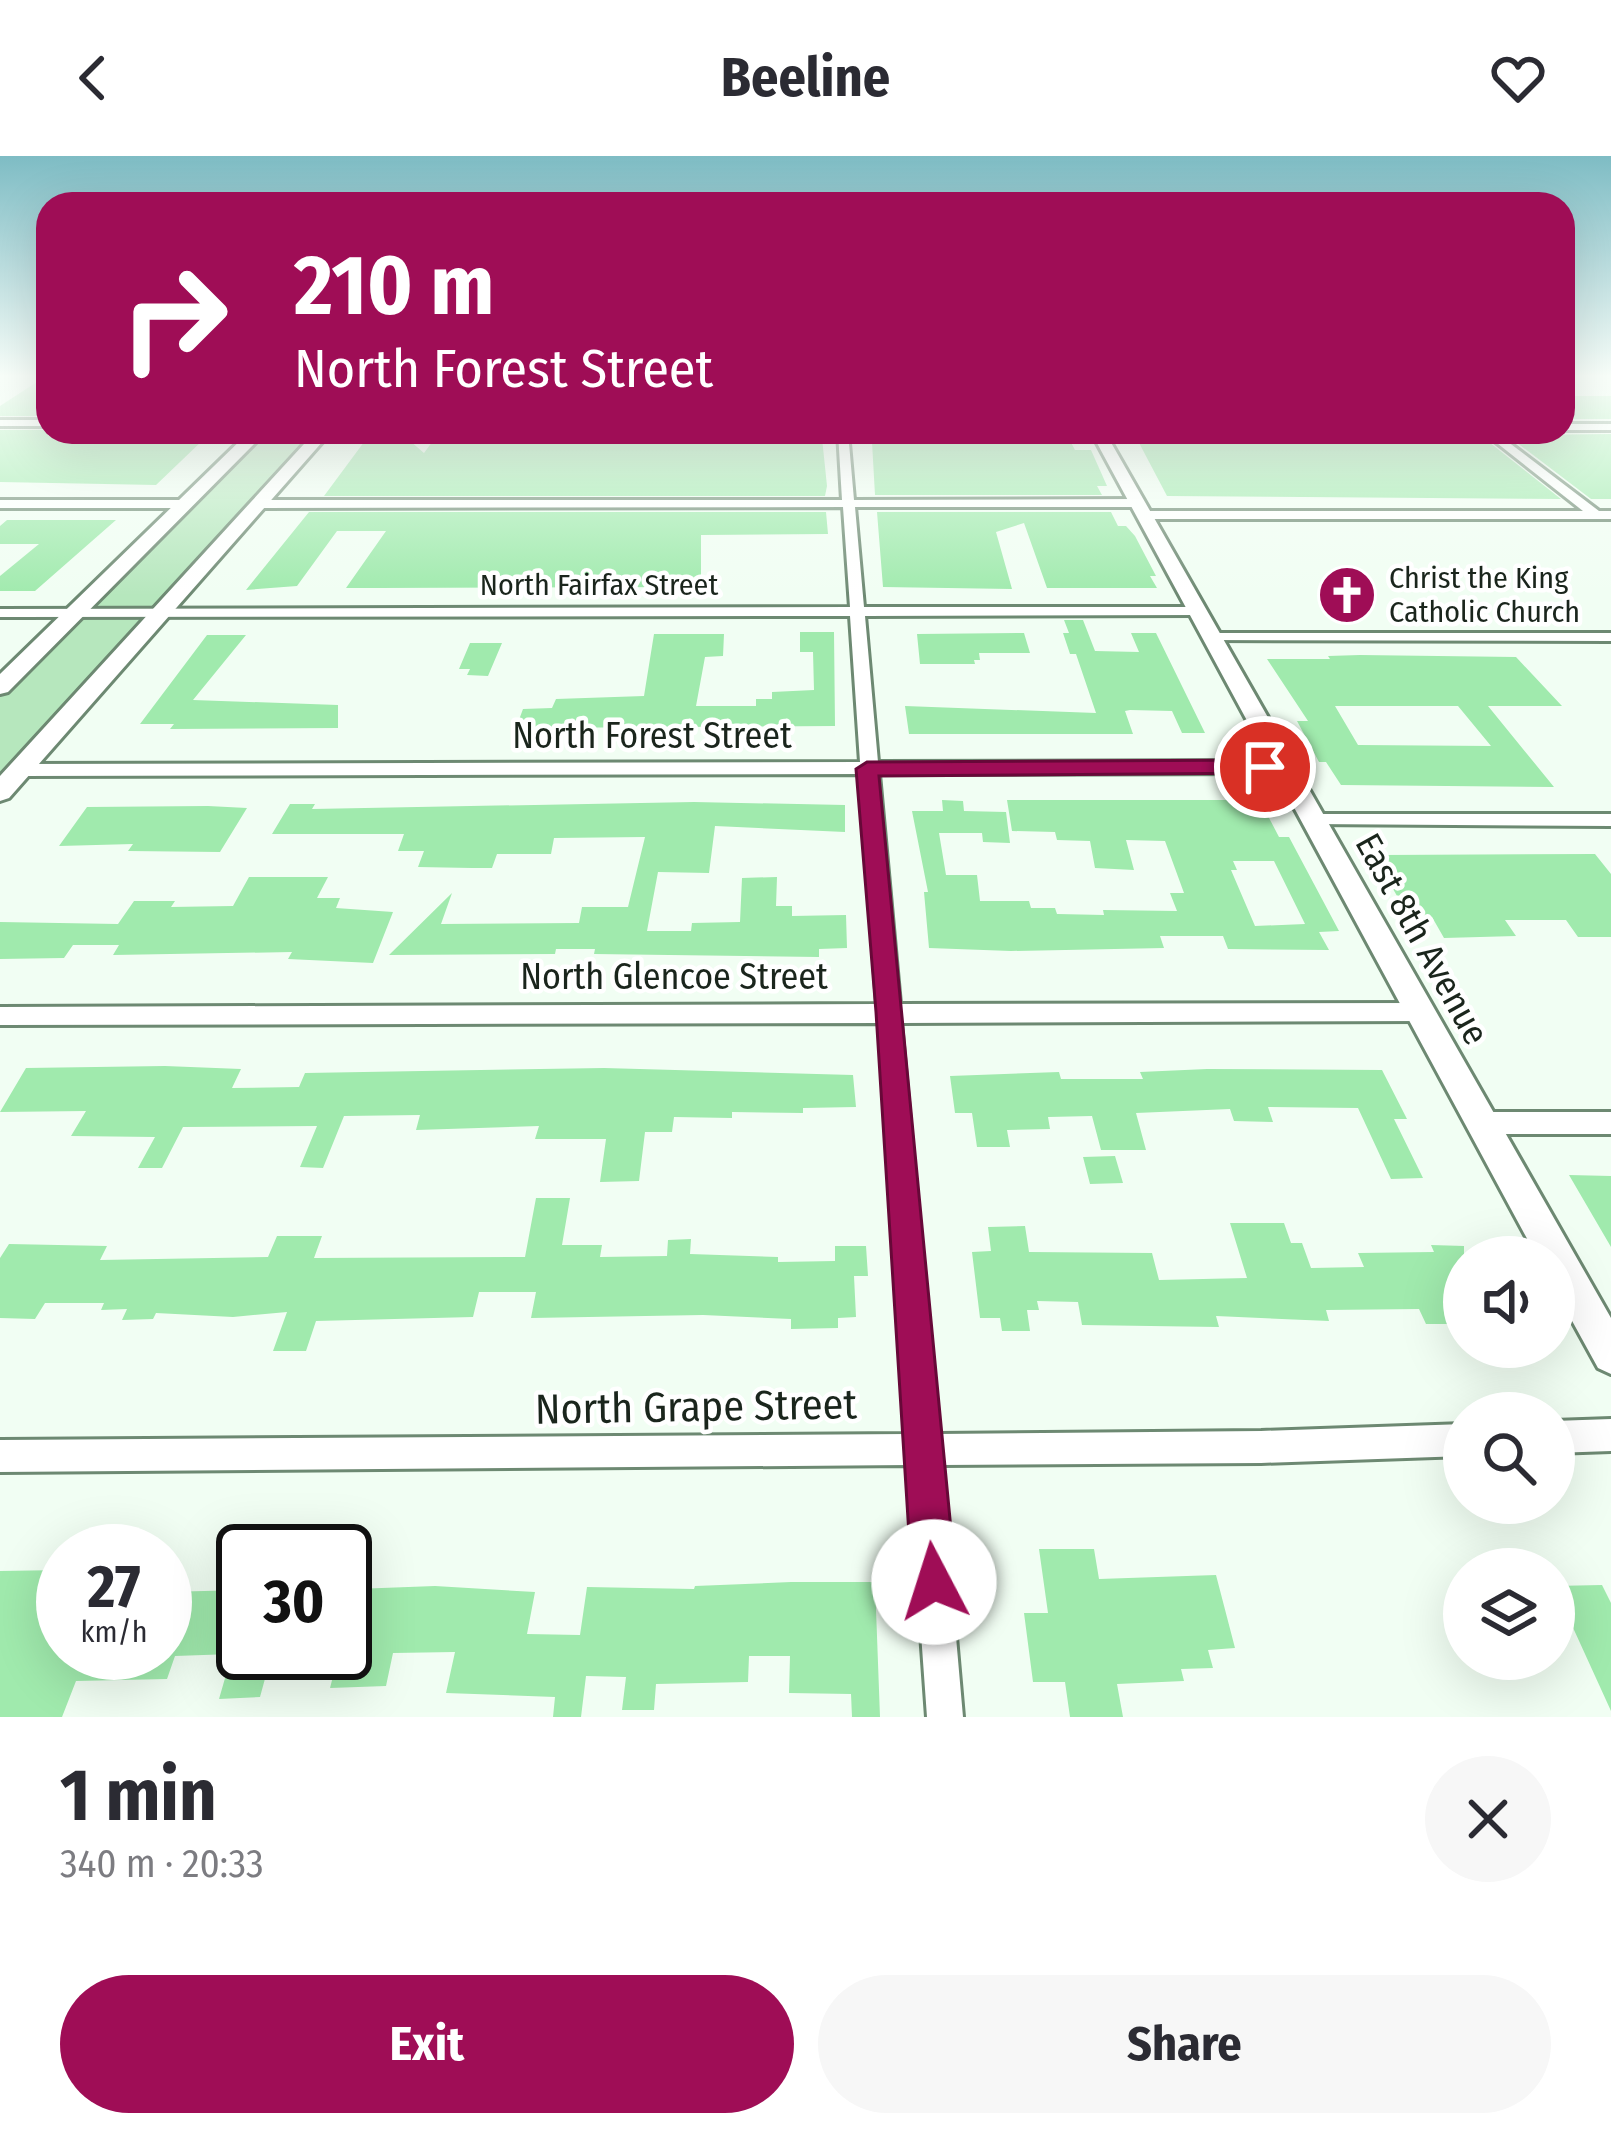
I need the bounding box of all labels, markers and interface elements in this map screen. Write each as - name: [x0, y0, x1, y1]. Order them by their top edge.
- icon: back: [60, 45, 126, 111]
- icon: heart: [1485, 45, 1551, 111]
- text: Beeline: [721, 46, 890, 110]
- text: 210 m: [294, 235, 494, 336]
- icon: right: [96, 240, 252, 396]
- text: North Forest Street: [294, 337, 713, 401]
- place label: Christ the King Catholic Church: [1389, 560, 1580, 630]
- church icon: Christ the King Catholic Church: [1316, 564, 1378, 626]
- street label: North Fairfax Street: [480, 567, 718, 603]
- street label: North Forest Street: [512, 714, 792, 758]
- pin: [1214, 716, 1316, 818]
- icon: arrive: [1232, 734, 1298, 800]
- street label: East 8th Avenue: [1346, 826, 1498, 1052]
- street label: North Glencoe Street: [520, 955, 828, 999]
- map controls: [1443, 1236, 1575, 1680]
- button: sound: [1443, 1236, 1575, 1368]
- street label: North Grape Street: [534, 1379, 858, 1435]
- button: search: [1443, 1392, 1575, 1524]
- position arrow: [871, 1519, 997, 1645]
- speed limit sign: 30: [216, 1524, 372, 1680]
- button: layers: [1443, 1548, 1575, 1680]
- text: 27: [87, 1551, 141, 1623]
- text: km/h: [81, 1614, 147, 1650]
- text: 1 min: [60, 1753, 217, 1839]
- button: close: [1425, 1756, 1551, 1882]
- text: 340 m · 20:33: [60, 1841, 264, 1887]
- button: Exit: [60, 1975, 794, 2113]
- button: Share: [818, 1975, 1551, 2113]

